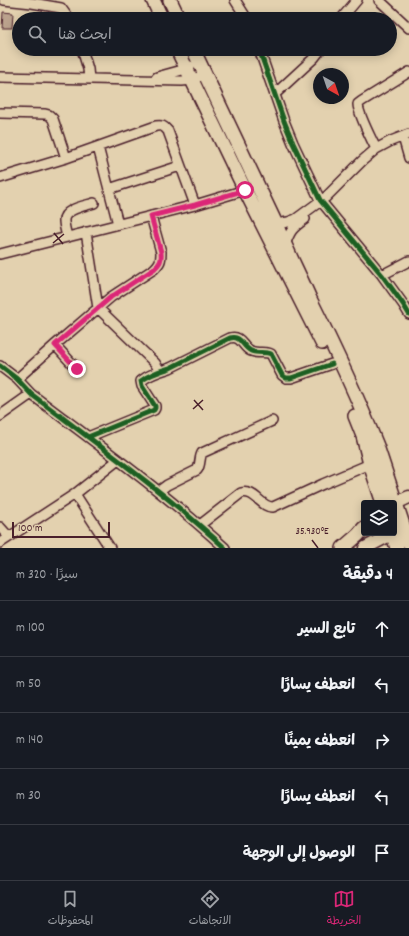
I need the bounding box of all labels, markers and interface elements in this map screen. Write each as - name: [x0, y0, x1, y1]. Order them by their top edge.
- search box: [12, 12, 397, 56]
- icon: search: [26, 23, 48, 45]
- text: ابحث هنا: [58, 25, 112, 47]
- north arrow: [313, 68, 349, 104]
- route start: [236, 181, 254, 199]
- route end: [68, 360, 86, 378]
- map controls: [361, 500, 397, 536]
- button: layers: [361, 500, 397, 536]
- scale bar: [12, 520, 110, 539]
- text: 100 m: [18, 521, 42, 537]
- text: 35.930°E: [296, 525, 329, 539]
- text: 4 دقيقة: [343, 564, 393, 588]
- text: سيرًا · 320 m: [16, 566, 78, 585]
- icon: ahead: [371, 618, 393, 640]
- text: 100 m: [16, 619, 45, 638]
- text: تابع السير: [298, 619, 355, 641]
- icon: left: [371, 674, 393, 696]
- text: 50 m: [16, 675, 41, 694]
- text: انعطف يسارًا: [281, 675, 355, 697]
- icon: right: [371, 730, 393, 752]
- text: 140 m: [16, 731, 43, 750]
- text: انعطف يمينًا: [285, 731, 355, 753]
- icon: left: [371, 786, 393, 808]
- text: 30 m: [16, 787, 41, 806]
- text: انعطف يسارًا: [281, 787, 355, 809]
- icon: arrive: [371, 842, 393, 864]
- text: الوصول إلى الوجهة: [243, 843, 355, 865]
- tab: المحفوظات: [48, 888, 93, 930]
- tab: الاتجاهات: [189, 888, 231, 930]
- tab: الخريطة: [327, 888, 361, 930]

